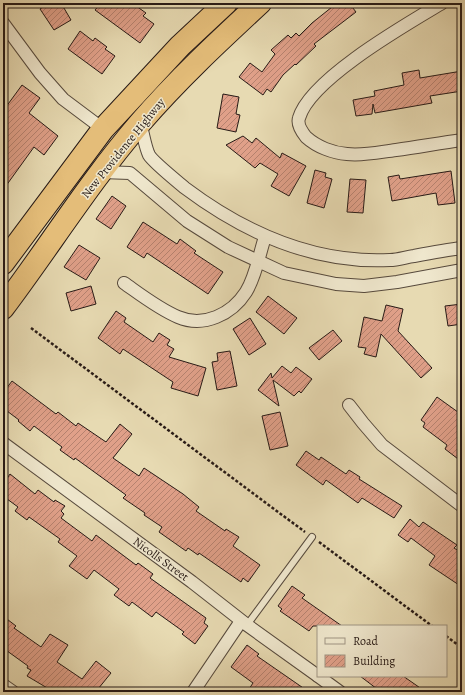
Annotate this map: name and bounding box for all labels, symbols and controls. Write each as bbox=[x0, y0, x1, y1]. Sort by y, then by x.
street label: New Providence Highway bbox=[78, 94, 169, 201]
street label: Nicolls Street bbox=[130, 533, 192, 585]
legend bbox=[317, 625, 447, 677]
text: Road bbox=[353, 633, 379, 649]
text: Building bbox=[353, 653, 395, 669]

